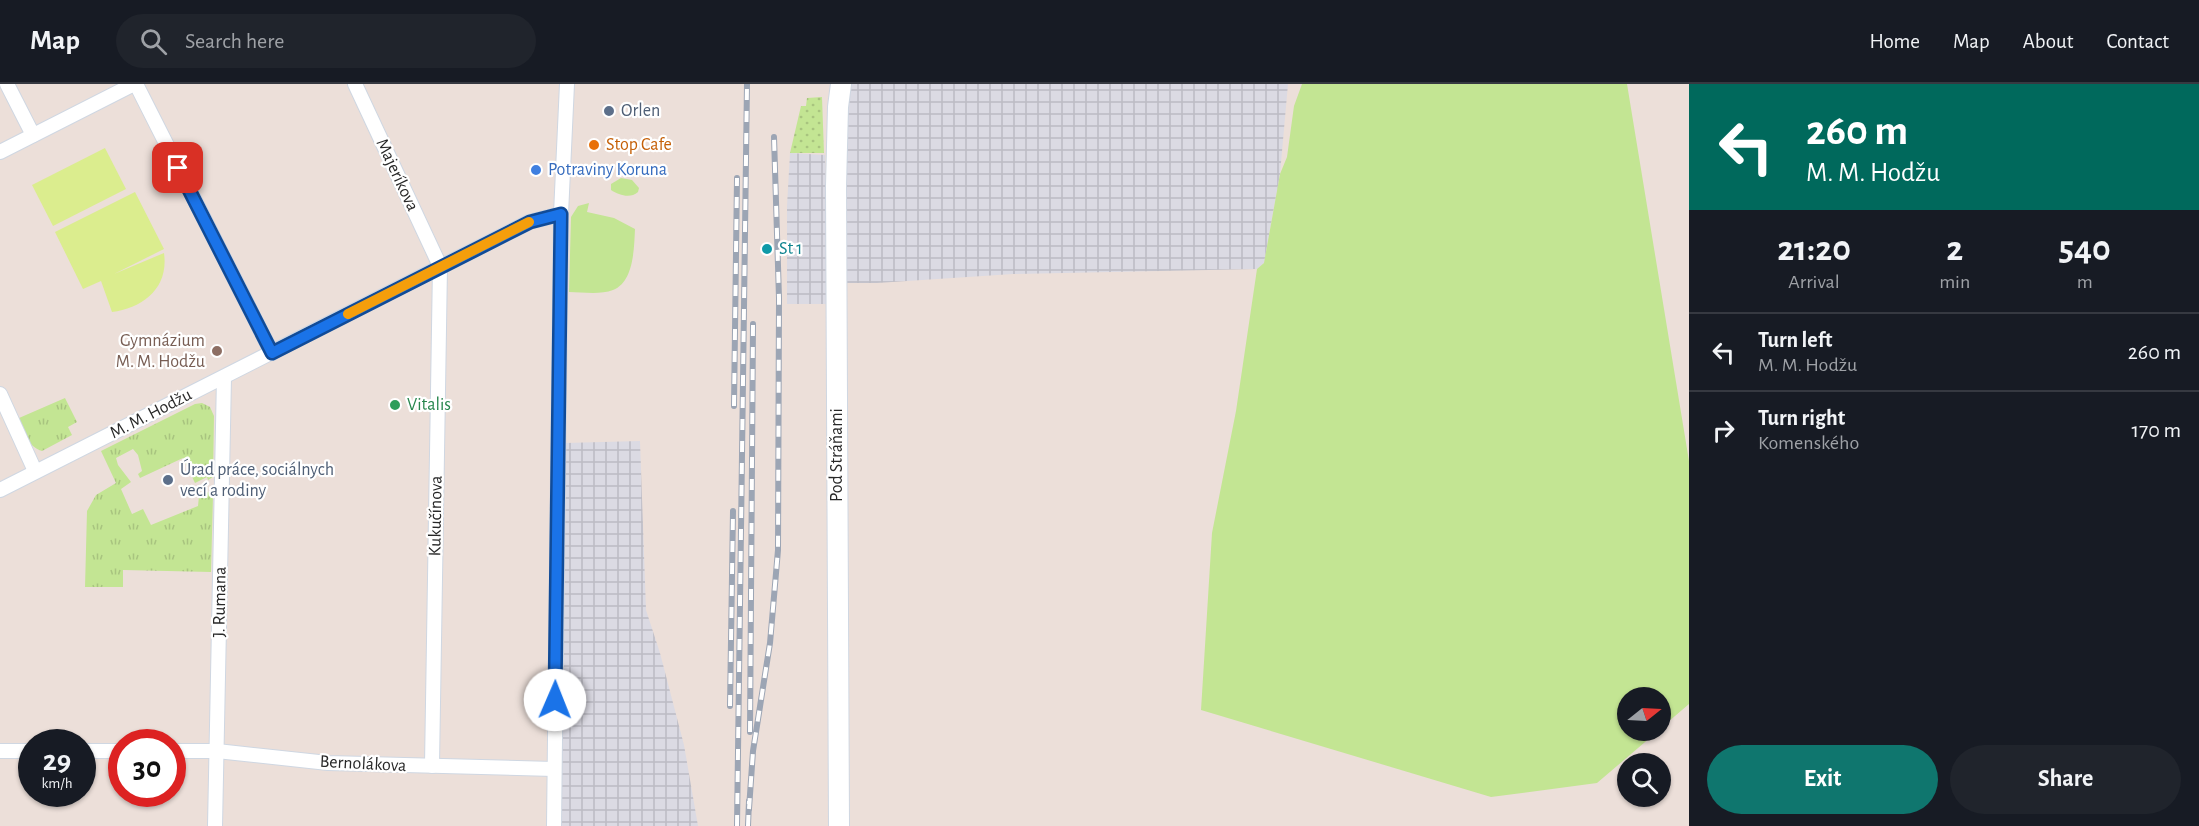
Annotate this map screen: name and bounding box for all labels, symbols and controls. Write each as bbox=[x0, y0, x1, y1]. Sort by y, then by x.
search box bbox=[116, 14, 536, 68]
icon: search bbox=[137, 25, 170, 58]
text: Map bbox=[30, 27, 80, 55]
text: Search here bbox=[185, 30, 284, 52]
text: Home bbox=[1869, 31, 1920, 52]
text: Map bbox=[1953, 31, 1990, 52]
text: About bbox=[2023, 31, 2073, 52]
text: Contact bbox=[2106, 31, 2169, 52]
place label: Orlen bbox=[621, 102, 660, 120]
marker: Orlen bbox=[602, 104, 616, 118]
icon: left bbox=[1707, 108, 1785, 186]
text: 260 m bbox=[1806, 110, 1908, 152]
street label: Majeríkova bbox=[372, 136, 422, 214]
place label: Stop Cafe bbox=[606, 136, 672, 154]
marker: Stop Cafe bbox=[587, 138, 601, 152]
pin bbox=[152, 142, 203, 193]
icon: arrive bbox=[161, 151, 194, 184]
text: M. M. Hodžu bbox=[1806, 159, 1940, 186]
place label: Potraviny Koruna bbox=[548, 161, 667, 179]
marker: Potraviny Koruna bbox=[529, 163, 543, 177]
text: 21:20 bbox=[1777, 231, 1851, 267]
text: 2 bbox=[1946, 231, 1963, 267]
text: 540 bbox=[2058, 231, 2111, 267]
place label: St 1 bbox=[779, 240, 802, 258]
marker: St 1 bbox=[760, 242, 774, 256]
text: Arrival bbox=[1788, 272, 1840, 292]
text: min bbox=[1939, 272, 1970, 292]
text: m bbox=[2077, 272, 2093, 292]
text: Turn left bbox=[1758, 329, 1832, 351]
place label: Gymnázium M. M. Hodžu bbox=[116, 332, 205, 371]
icon: left bbox=[1707, 336, 1740, 369]
text: 260 m bbox=[2128, 341, 2181, 363]
marker: Gymnázium M. M. Hodžu bbox=[210, 344, 224, 358]
text: M. M. Hodžu bbox=[1758, 355, 1857, 375]
street label: M. M. Hodžu bbox=[107, 386, 195, 442]
place label: Vitalis bbox=[407, 396, 451, 414]
marker: Vitalis bbox=[388, 398, 402, 412]
text: Turn right bbox=[1758, 407, 1845, 429]
street label: Pod Stráňami bbox=[828, 408, 846, 502]
icon: right bbox=[1707, 414, 1740, 447]
text: 170 m bbox=[2131, 419, 2181, 441]
text: Komenského bbox=[1758, 433, 1859, 453]
place label: Úrad práce, sociálnych vecí a rodiny bbox=[180, 458, 334, 500]
marker: Úrad práce, sociálnych vecí a rodiny bbox=[161, 473, 175, 487]
street label: Kukučínova bbox=[426, 475, 446, 557]
street label: J. Rumana bbox=[210, 566, 230, 638]
position arrow bbox=[523, 668, 587, 732]
north arrow bbox=[1617, 687, 1671, 741]
map controls bbox=[1617, 687, 1671, 807]
speed limit sign: 30 bbox=[108, 729, 186, 807]
button: Exit bbox=[1707, 745, 1938, 814]
button: Share bbox=[1950, 745, 2181, 814]
text: 29 bbox=[43, 746, 71, 776]
street label: Bernolákova bbox=[319, 753, 407, 775]
button: search bbox=[1617, 753, 1671, 807]
text: km/h bbox=[42, 776, 72, 791]

